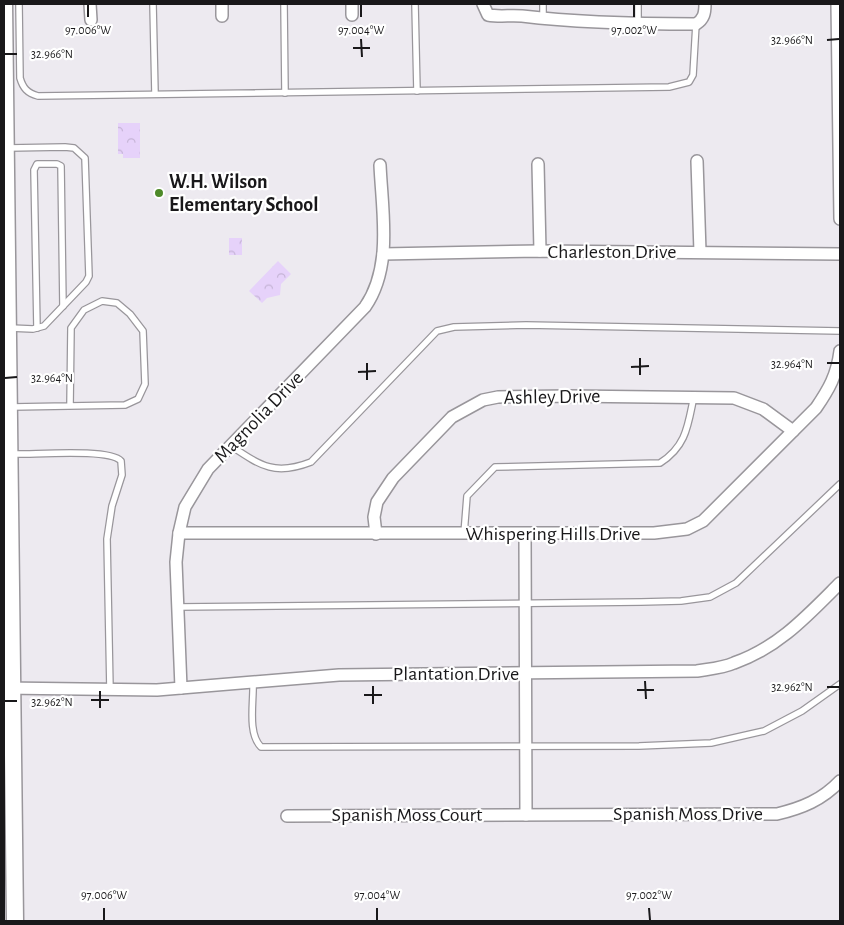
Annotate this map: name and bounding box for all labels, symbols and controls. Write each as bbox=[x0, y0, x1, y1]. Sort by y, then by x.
text: 97.006°W bbox=[65, 24, 111, 36]
text: 97.004°W bbox=[338, 24, 384, 36]
text: 97.002°W bbox=[611, 24, 657, 36]
text: 32.966°N bbox=[771, 34, 813, 46]
text: 32.966°N bbox=[31, 48, 73, 60]
place label: W.H. Wilson Elementary School bbox=[169, 172, 318, 215]
marker: W.H. Wilson Elementary School bbox=[153, 187, 165, 199]
street label: Charleston Drive bbox=[548, 242, 676, 262]
text: 32.964°N bbox=[771, 358, 813, 370]
street label: Magnolia Drive bbox=[211, 367, 307, 467]
text: 32.964°N bbox=[31, 372, 73, 384]
street label: Ashley Drive bbox=[503, 386, 601, 408]
street label: Whispering Hills Drive bbox=[465, 524, 641, 544]
street label: Plantation Drive bbox=[393, 664, 519, 684]
text: 32.962°N bbox=[771, 681, 813, 693]
text: 32.962°N bbox=[31, 696, 73, 708]
street label: Spanish Moss Drive bbox=[613, 804, 763, 824]
street label: Spanish Moss Court bbox=[332, 805, 483, 825]
text: 97.006°W bbox=[81, 889, 127, 901]
text: 97.004°W bbox=[354, 889, 400, 901]
text: 97.002°W bbox=[626, 889, 672, 901]

